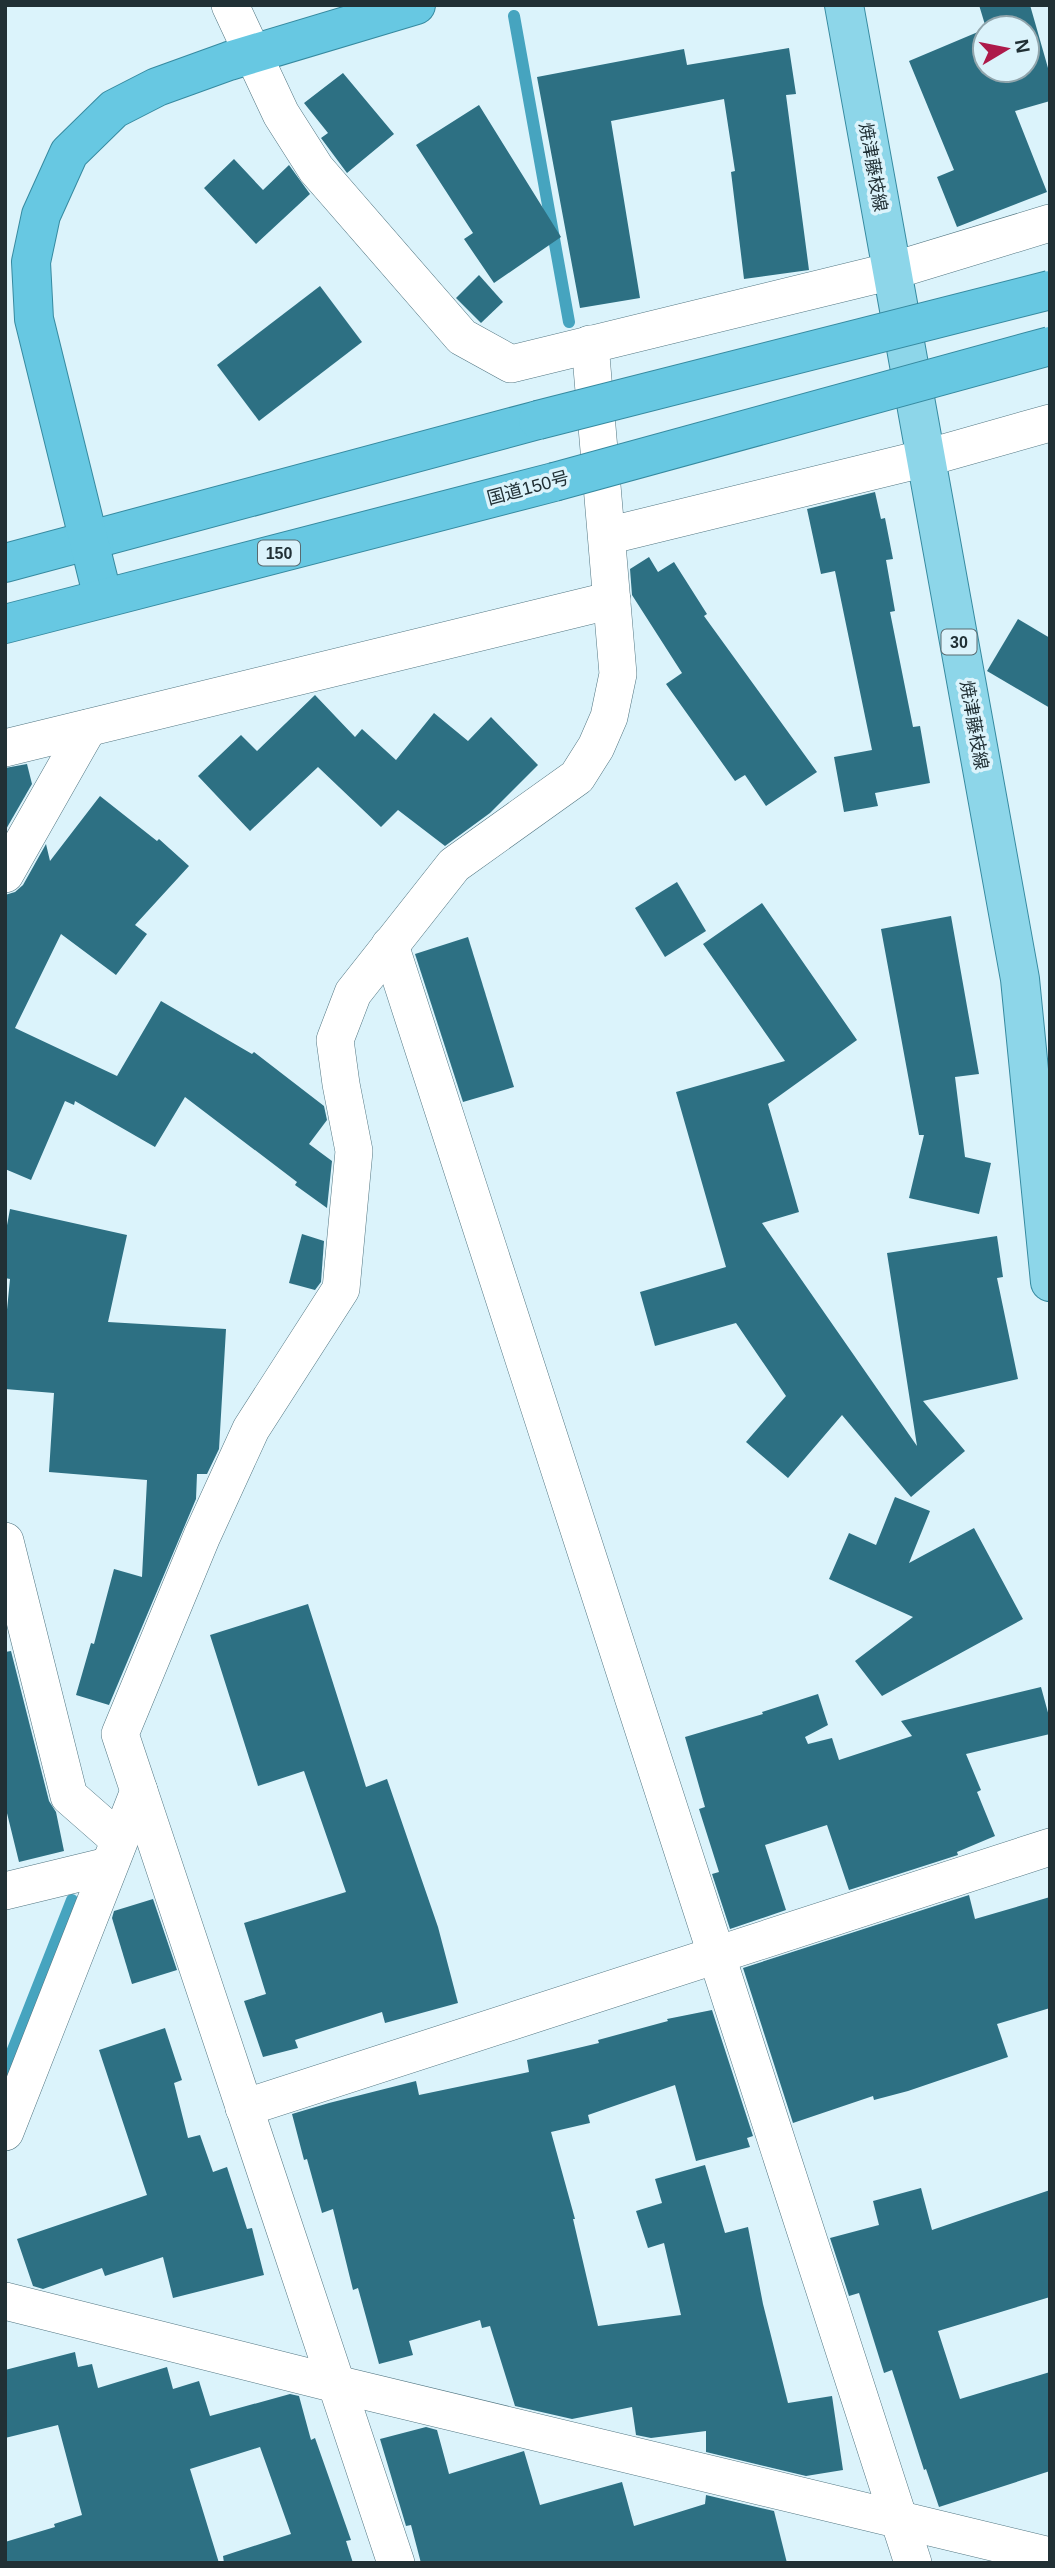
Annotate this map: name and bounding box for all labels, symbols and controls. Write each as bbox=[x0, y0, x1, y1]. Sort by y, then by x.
north arrow bbox=[971, 14, 1041, 84]
text: N bbox=[1011, 38, 1034, 55]
street label: 焼津藤枝線 bbox=[855, 121, 891, 213]
street label: 国道150号 bbox=[485, 467, 571, 509]
road number: 150 bbox=[258, 540, 300, 566]
road number: 30 bbox=[942, 629, 976, 654]
street label: 焼津藤枝線 bbox=[956, 679, 992, 771]

